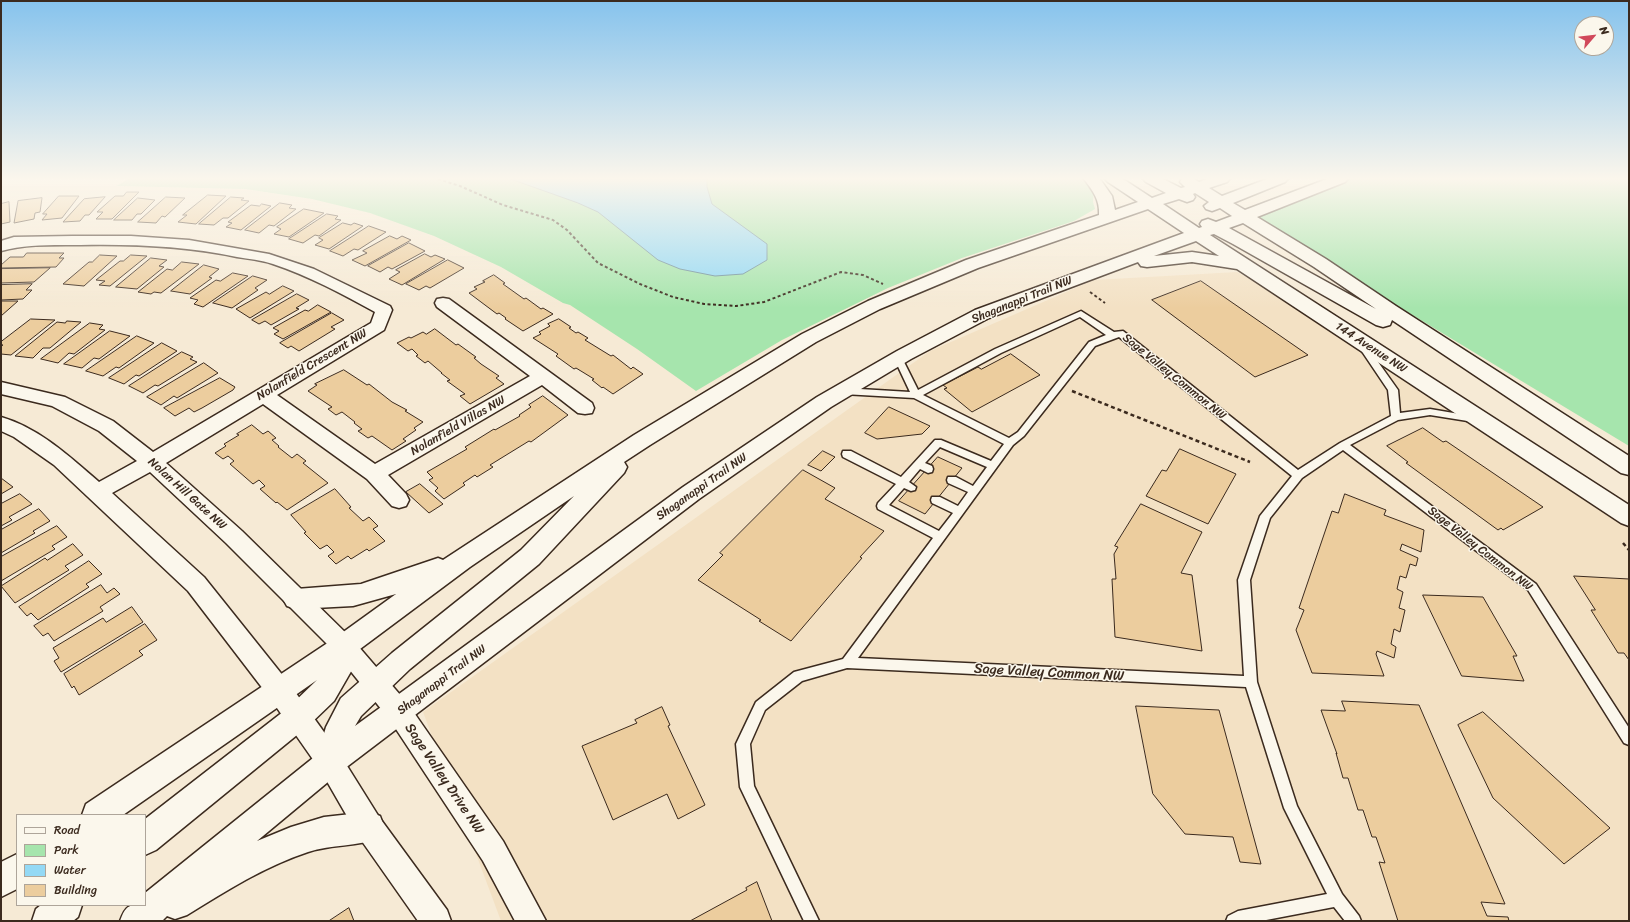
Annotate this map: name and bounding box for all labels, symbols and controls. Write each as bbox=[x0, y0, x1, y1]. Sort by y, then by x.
north arrow bbox=[1574, 16, 1614, 56]
text: N bbox=[1594, 23, 1614, 38]
street label: Shaganappi Trail NW bbox=[969, 273, 1075, 327]
street label: 144 Avenue NW bbox=[1333, 320, 1409, 376]
street label: Nolanfield Crescent NW bbox=[254, 326, 370, 404]
street label: Sage Valley Common NW bbox=[1119, 331, 1229, 423]
street label: Nolanfield Villas NW bbox=[408, 393, 508, 459]
street label: Shaganappi Trail NW bbox=[654, 450, 750, 524]
street label: Nolan Hill Gate NW bbox=[145, 455, 229, 533]
street label: Sage Valley Common NW bbox=[1425, 504, 1535, 594]
street label: Shaganappi Trail NW bbox=[395, 642, 489, 718]
street label: Sage Valley Common NW bbox=[973, 661, 1125, 685]
street label: Sage Valley Drive NW bbox=[401, 720, 487, 838]
legend bbox=[16, 814, 146, 906]
text: Road bbox=[54, 819, 80, 841]
text: Park bbox=[54, 839, 79, 861]
text: Water bbox=[54, 859, 86, 881]
text: Building bbox=[54, 879, 97, 901]

